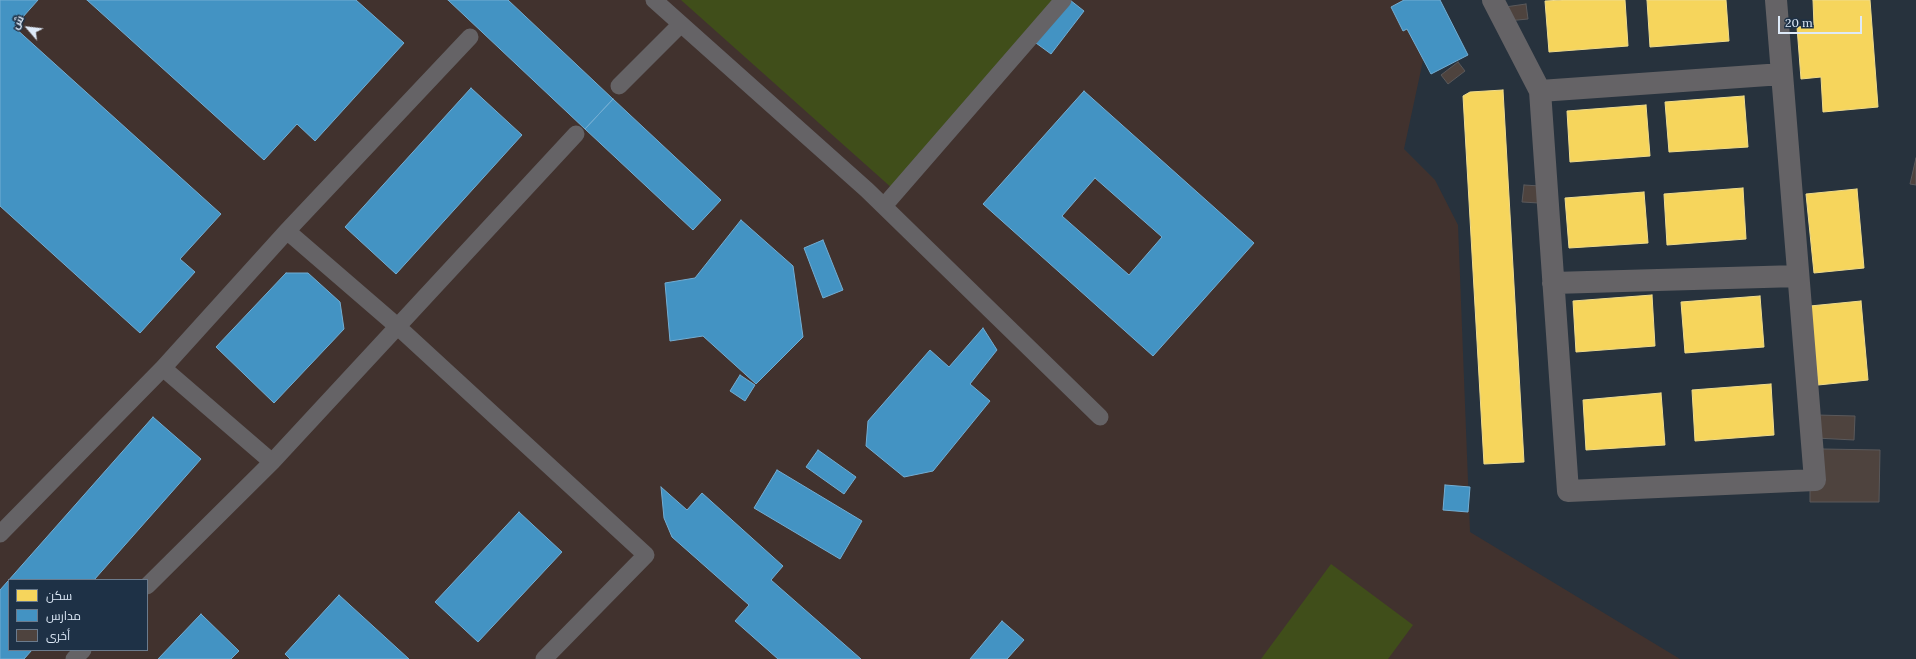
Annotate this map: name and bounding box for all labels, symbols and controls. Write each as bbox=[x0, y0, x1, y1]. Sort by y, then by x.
north arrow bbox=[8, 8, 48, 48]
scale bar bbox=[1780, 8, 1864, 34]
text: ش bbox=[8, 13, 27, 32]
text: 20 m bbox=[1785, 15, 1813, 30]
legend bbox=[8, 579, 148, 651]
text: سكن bbox=[46, 588, 72, 603]
text: مدارس bbox=[46, 608, 81, 623]
text: أخرى bbox=[46, 628, 70, 643]

